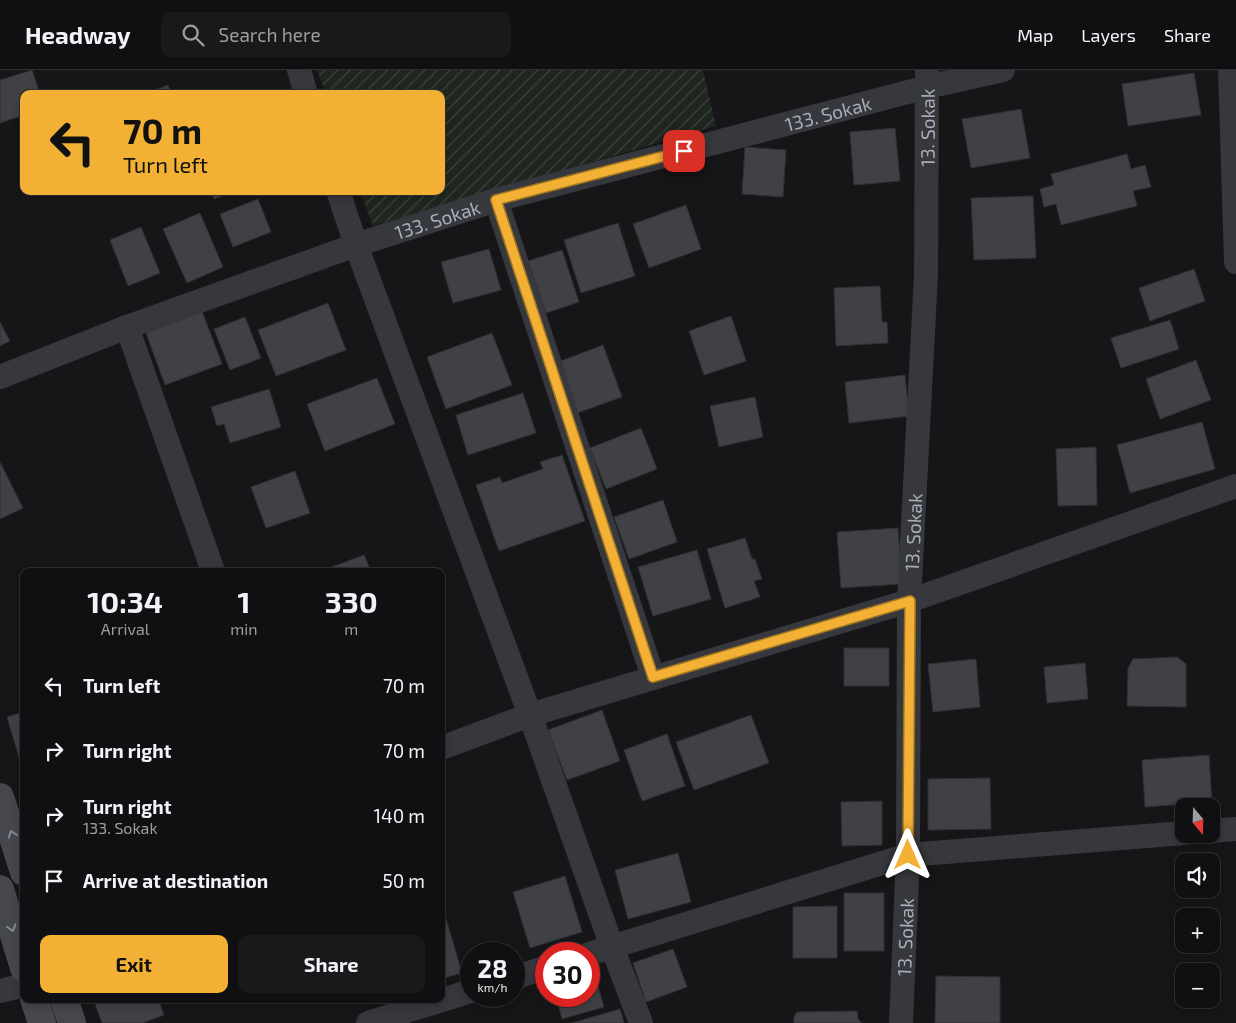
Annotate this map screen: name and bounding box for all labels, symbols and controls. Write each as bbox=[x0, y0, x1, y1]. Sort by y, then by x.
search box bbox=[161, 12, 511, 57]
text: Headway bbox=[25, 20, 131, 49]
icon: search bbox=[179, 21, 207, 49]
text: Search here bbox=[219, 23, 321, 46]
text: Map bbox=[1017, 24, 1053, 46]
text: Layers bbox=[1081, 24, 1136, 46]
text: Share bbox=[1164, 24, 1211, 46]
street label: 13. Sokak bbox=[915, 88, 938, 167]
street label: 133. Sokak bbox=[782, 91, 874, 135]
text: 70 m bbox=[123, 109, 202, 151]
icon: left bbox=[40, 110, 105, 175]
pin bbox=[663, 130, 705, 172]
icon: arrive bbox=[670, 137, 698, 165]
text: Turn left bbox=[123, 151, 208, 177]
street label: 133. Sokak bbox=[391, 194, 483, 243]
street label: 13. Sokak bbox=[899, 492, 926, 572]
text: 10:34 bbox=[87, 583, 163, 619]
text: 1 bbox=[237, 583, 250, 619]
text: 330 bbox=[325, 583, 378, 619]
text: Arrival bbox=[101, 619, 149, 638]
text: min bbox=[230, 619, 258, 638]
text: m bbox=[344, 619, 358, 638]
icon: left bbox=[40, 672, 68, 700]
text: Turn left bbox=[83, 674, 160, 697]
text: 70 m bbox=[383, 674, 425, 697]
icon: right bbox=[40, 737, 68, 765]
text: Turn right bbox=[83, 739, 171, 762]
text: 70 m bbox=[383, 739, 425, 762]
text: Turn right bbox=[83, 795, 171, 818]
north arrow bbox=[1175, 798, 1220, 842]
map controls bbox=[1175, 798, 1220, 1008]
icon: right bbox=[40, 802, 68, 830]
text: 140 m bbox=[373, 804, 425, 827]
text: 133. Sokak bbox=[83, 818, 158, 837]
position arrow bbox=[881, 828, 933, 880]
one-way arrow bbox=[8, 831, 18, 839]
button: sound bbox=[1175, 853, 1220, 898]
icon: arrive bbox=[40, 867, 68, 895]
text: Arrive at destination bbox=[83, 869, 268, 892]
text: 50 m bbox=[382, 869, 425, 892]
street label: 13. Sokak bbox=[891, 897, 918, 977]
button: + bbox=[1175, 908, 1220, 953]
one-way arrow bbox=[6, 924, 16, 932]
button: Exit bbox=[40, 935, 228, 993]
button: Share bbox=[238, 935, 425, 993]
speed limit sign: 30 bbox=[535, 942, 600, 1007]
text: 28 bbox=[477, 953, 508, 983]
button: − bbox=[1175, 963, 1220, 1008]
text: km/h bbox=[478, 980, 507, 994]

